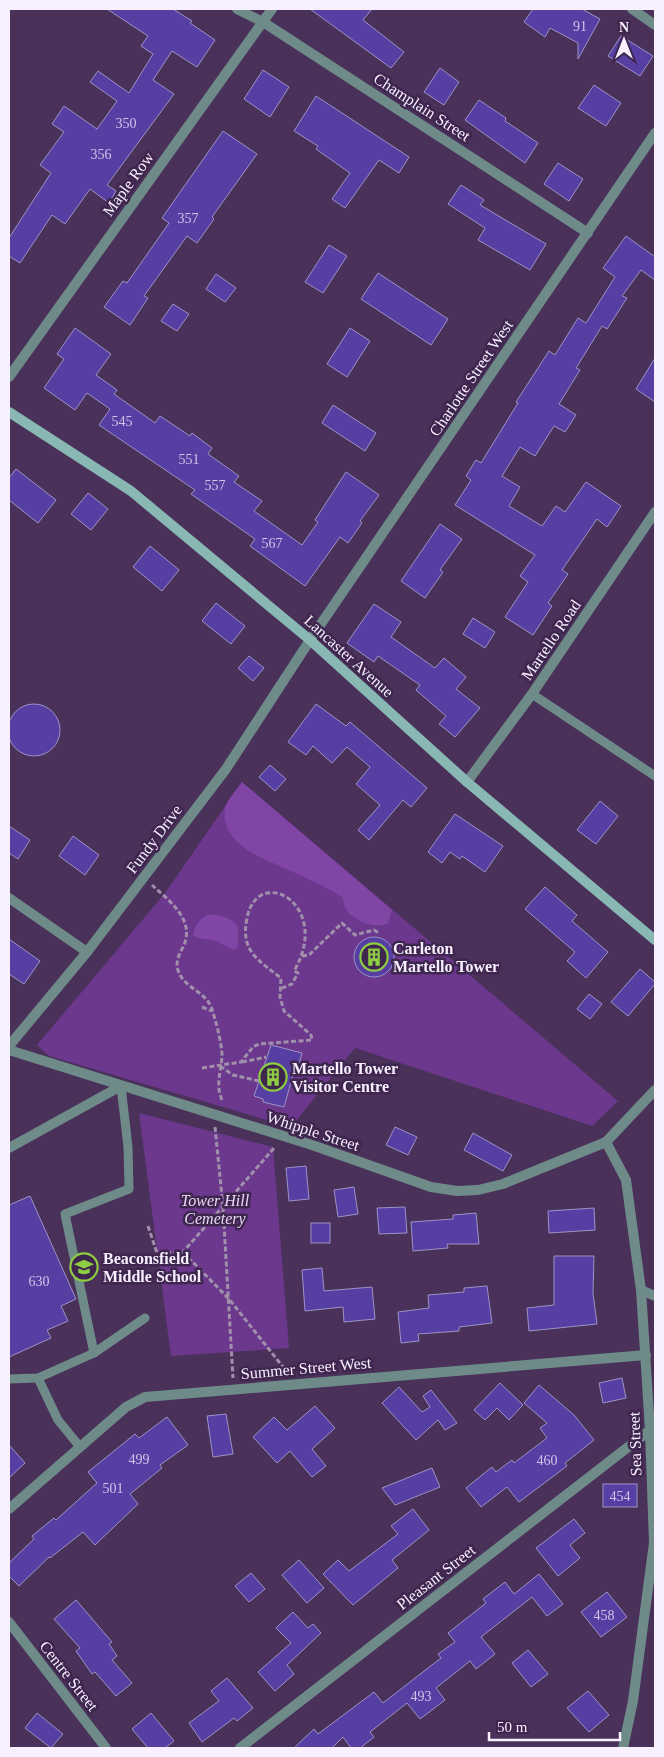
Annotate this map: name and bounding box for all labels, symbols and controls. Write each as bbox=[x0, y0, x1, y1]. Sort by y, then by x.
north arrow bbox=[599, 15, 649, 65]
house number: 91 bbox=[573, 19, 587, 34]
text: N bbox=[619, 20, 629, 35]
street label: Champlain Street bbox=[370, 69, 474, 146]
house number: 350 bbox=[116, 116, 137, 131]
house number: 356 bbox=[91, 147, 112, 162]
street label: Maple Row bbox=[99, 148, 158, 220]
house number: 357 bbox=[178, 211, 199, 226]
street label: Charlotte Street West bbox=[426, 316, 516, 439]
house number: 545 bbox=[112, 414, 133, 429]
house number: 551 bbox=[179, 452, 200, 467]
house number: 557 bbox=[205, 478, 226, 493]
house number: 567 bbox=[262, 536, 283, 551]
street label: Martello Road bbox=[518, 597, 584, 683]
street label: Lancaster Avenue bbox=[301, 612, 397, 700]
street label: Fundy Drive bbox=[123, 801, 186, 877]
place label: Carleton Martello Tower bbox=[393, 940, 499, 975]
building icon: Carleton Martello Tower bbox=[359, 942, 389, 972]
place label: Martello Tower Visitor Centre bbox=[292, 1060, 398, 1095]
building icon: Martello Tower Visitor Centre bbox=[258, 1062, 288, 1092]
street label: Whipple Street bbox=[264, 1108, 362, 1155]
park label: Tower Hill Cemetery bbox=[181, 1192, 250, 1228]
place label: Beaconsfield Middle School bbox=[103, 1250, 202, 1285]
school or university icon: Beaconsfield Middle School bbox=[69, 1252, 99, 1282]
house number: 630 bbox=[29, 1274, 50, 1289]
street label: Summer Street West bbox=[240, 1354, 372, 1382]
street label: Sea Street bbox=[625, 1411, 645, 1476]
house number: 499 bbox=[129, 1452, 150, 1467]
house number: 460 bbox=[537, 1453, 558, 1468]
house number: 501 bbox=[103, 1481, 124, 1496]
house number: 454 bbox=[610, 1489, 631, 1504]
street label: Pleasant Street bbox=[393, 1541, 479, 1613]
house number: 458 bbox=[594, 1608, 615, 1623]
street label: Centre Street bbox=[36, 1638, 102, 1715]
house number: 493 bbox=[411, 1689, 432, 1704]
scale bar bbox=[489, 1710, 620, 1742]
text: 50 m bbox=[497, 1719, 528, 1735]

